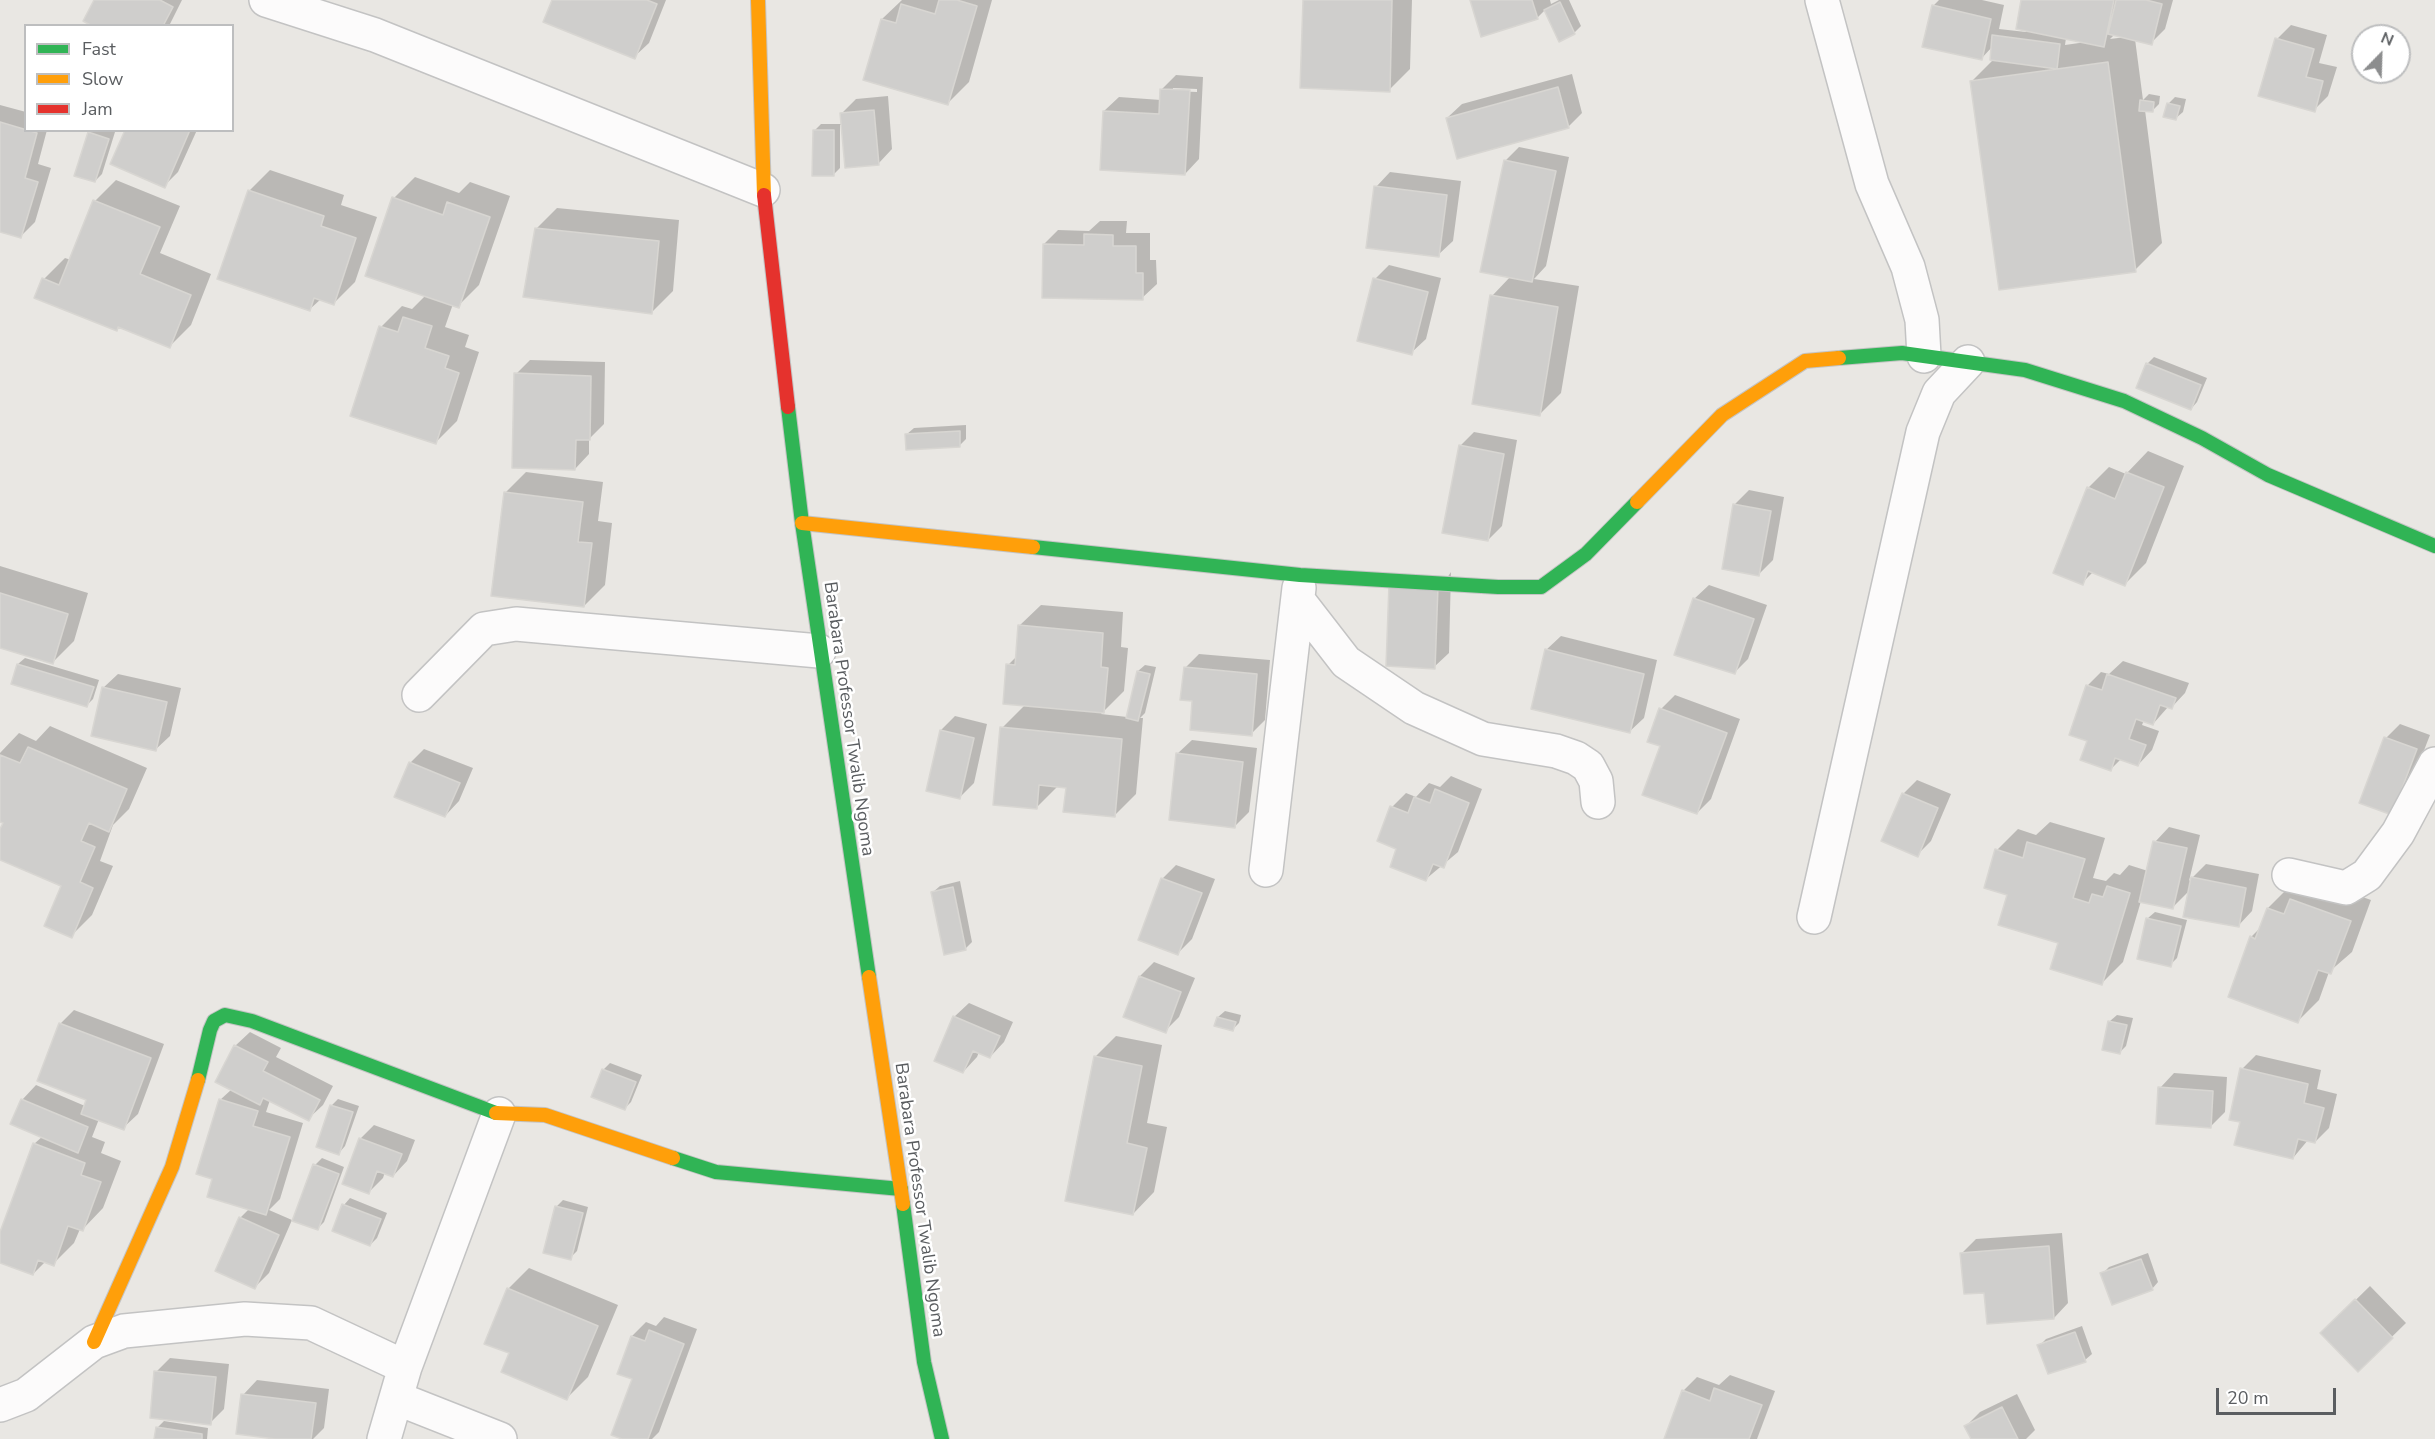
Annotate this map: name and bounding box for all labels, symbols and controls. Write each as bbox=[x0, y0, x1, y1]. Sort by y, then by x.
legend bbox=[24, 24, 234, 132]
north arrow bbox=[2351, 24, 2411, 84]
text: N bbox=[2377, 27, 2397, 52]
text: Fast bbox=[82, 37, 116, 61]
text: Slow bbox=[82, 67, 123, 91]
text: Jam bbox=[82, 97, 113, 121]
street label: Barabara Professor Twalib Ngoma bbox=[818, 580, 878, 858]
street label: Barabara Professor Twalib Ngoma bbox=[889, 1061, 949, 1339]
scale bar bbox=[2219, 1376, 2339, 1414]
text: 20 m bbox=[2227, 1386, 2269, 1410]

